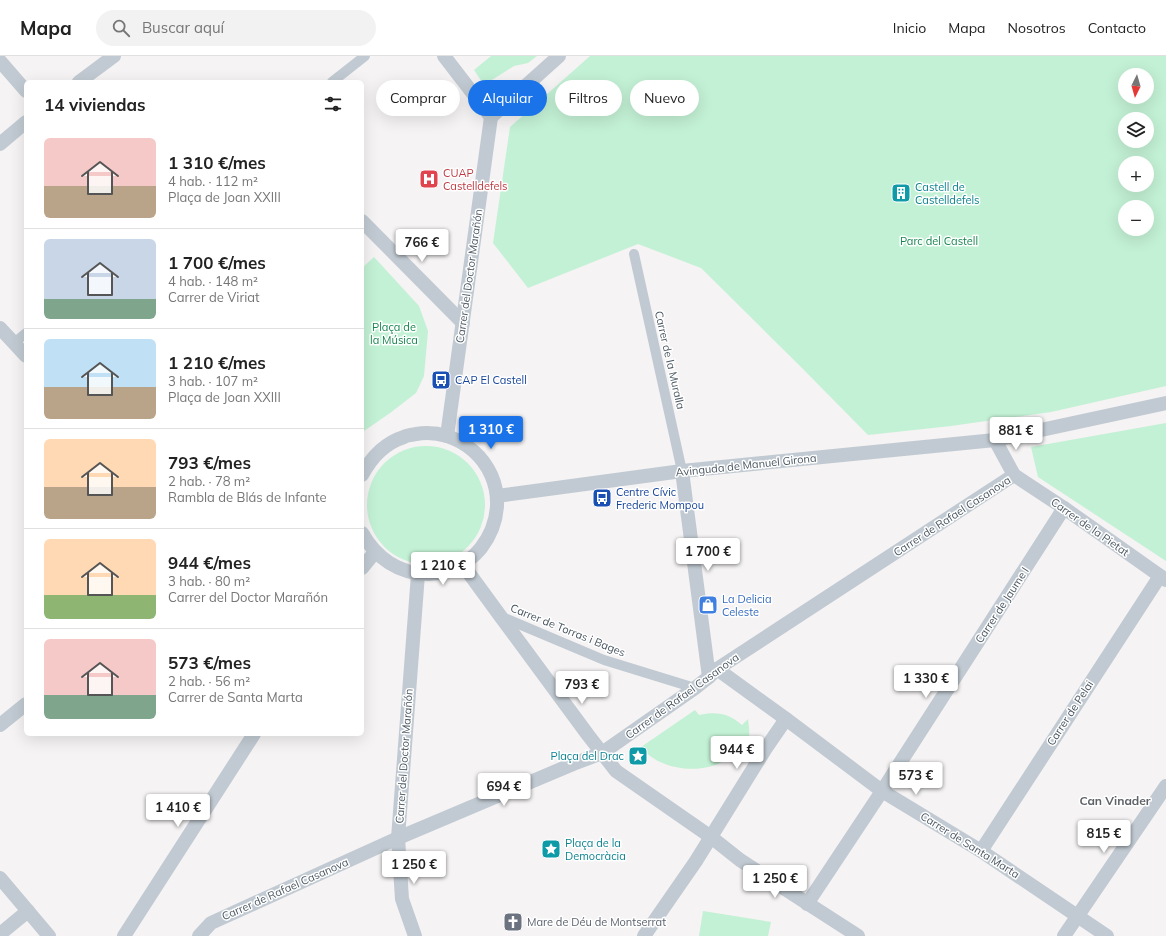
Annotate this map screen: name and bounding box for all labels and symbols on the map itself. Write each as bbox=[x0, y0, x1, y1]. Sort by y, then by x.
north arrow bbox=[1118, 68, 1154, 104]
place label: CUAP Castelldefels bbox=[443, 166, 508, 193]
hospital icon: CUAP Castelldefels bbox=[418, 168, 440, 190]
place label: Castell de Castelldefels bbox=[915, 180, 980, 207]
building icon: Castell de Castelldefels bbox=[890, 182, 912, 204]
street label: Carrer del Doctor Marañón bbox=[453, 208, 485, 344]
pin: 766 € bbox=[394, 229, 450, 263]
park label: Parc del Castell bbox=[900, 234, 978, 248]
street label: Carrer de la Muralla bbox=[652, 310, 688, 410]
park label: Plaça de la Música bbox=[370, 320, 418, 347]
bus stop icon: CAP El Castell bbox=[430, 369, 452, 391]
place label: CAP El Castell bbox=[455, 373, 527, 387]
pin: 1 310 € bbox=[454, 416, 528, 450]
pin: 881 € bbox=[988, 417, 1044, 451]
street label: Avinguda de Manuel Girona bbox=[675, 451, 817, 479]
street label: Carrer de Rafael Casanova bbox=[891, 473, 1013, 559]
place label: Centre Cívic Frederic Mompou bbox=[616, 485, 704, 512]
bus stop icon: Centre Cívic Frederic Mompou bbox=[591, 487, 613, 509]
street label: Carrer de la Pietat bbox=[1048, 495, 1132, 559]
pin: 1 700 € bbox=[671, 538, 745, 572]
pin: 1 210 € bbox=[406, 552, 480, 586]
street label: Carrer de Jaume I bbox=[972, 564, 1032, 646]
place label: La Delicia Celeste bbox=[722, 592, 772, 619]
shop icon: La Delicia Celeste bbox=[697, 594, 719, 616]
street label: Carrer de Torras i Bages bbox=[508, 601, 628, 659]
street label: Carrer de Rafael Casanova bbox=[622, 650, 742, 742]
pin: 1 330 € bbox=[889, 665, 963, 699]
pin: 793 € bbox=[554, 671, 610, 705]
street label: Carrer de Pelai bbox=[1044, 678, 1096, 748]
street label: Carrer del Doctor Marañón bbox=[392, 688, 416, 824]
pin: 944 € bbox=[709, 736, 765, 770]
place icon: Plaça del Drac bbox=[627, 745, 649, 767]
place label: Plaça del Drac bbox=[550, 749, 625, 763]
pin: 573 € bbox=[888, 762, 944, 796]
pin: 694 € bbox=[476, 773, 532, 807]
district label: Can Vinader bbox=[1079, 793, 1151, 808]
pin: 1 410 € bbox=[141, 794, 215, 828]
street label: Carrer de Santa Marta bbox=[918, 809, 1022, 881]
pin: 815 € bbox=[1076, 820, 1132, 854]
place label: Plaça de la Democràcia bbox=[565, 836, 626, 863]
place icon: Plaça de la Democràcia bbox=[540, 838, 562, 860]
pin: 1 250 € bbox=[377, 851, 451, 885]
street label: Carrer de Rafael Casanova bbox=[220, 855, 350, 923]
pin: 1 250 € bbox=[738, 865, 812, 899]
church icon: Mare de Déu de Montserrat bbox=[502, 911, 524, 933]
place label: Mare de Déu de Montserrat bbox=[527, 915, 666, 929]

